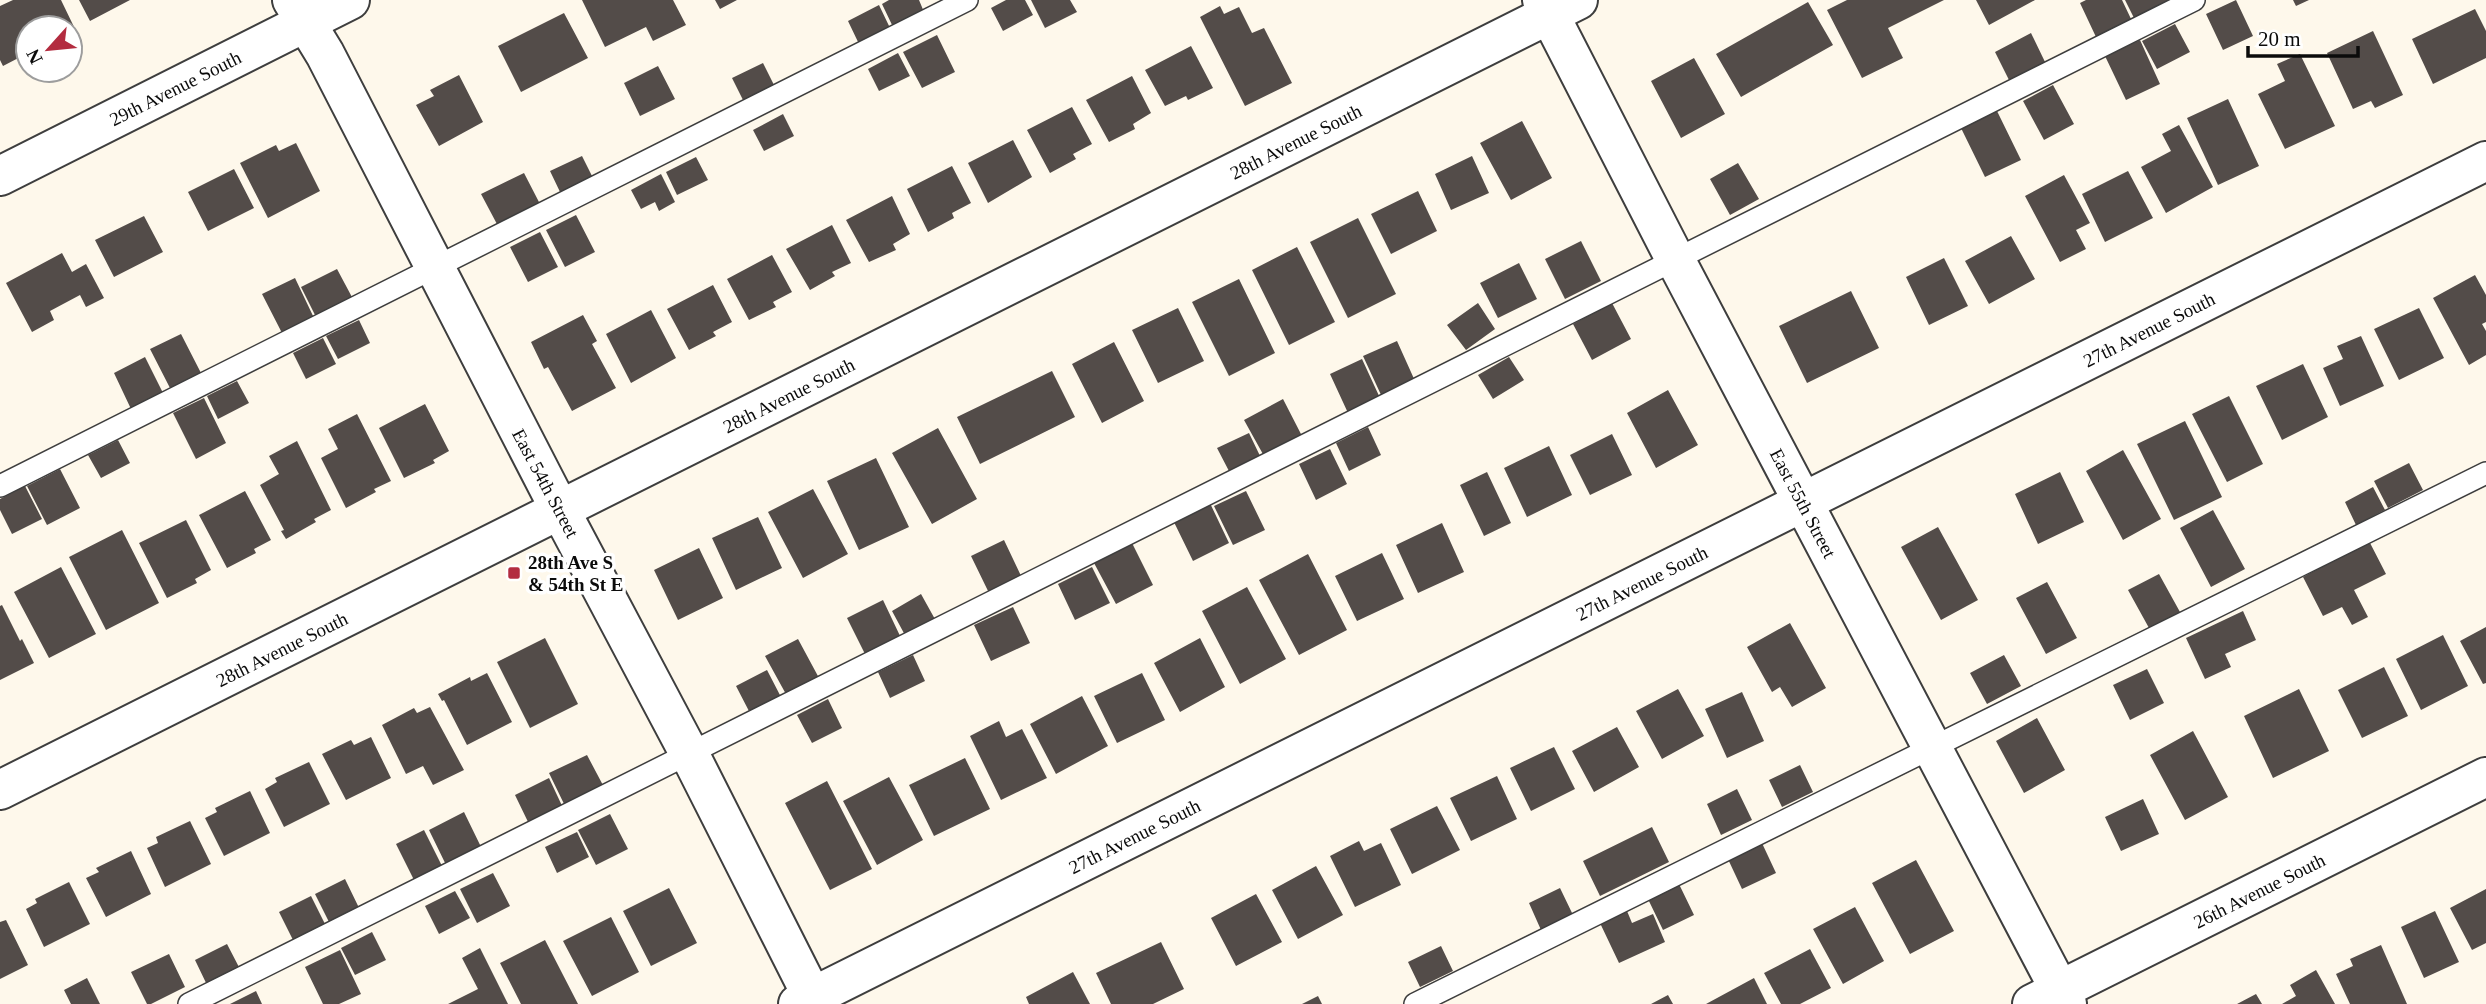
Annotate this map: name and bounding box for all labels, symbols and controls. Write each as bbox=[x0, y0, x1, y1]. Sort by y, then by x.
north arrow bbox=[14, 14, 84, 84]
scale bar bbox=[2248, 14, 2358, 58]
text: 20 m bbox=[2258, 27, 2301, 51]
text: N bbox=[22, 45, 47, 67]
street label: 29th Avenue South bbox=[106, 46, 245, 130]
street label: 28th Avenue South bbox=[1227, 100, 1366, 183]
street label: 27th Avenue South bbox=[2080, 288, 2219, 371]
street label: 28th Avenue South bbox=[720, 354, 859, 437]
street label: East 54th Street bbox=[508, 425, 583, 542]
street label: East 55th Street bbox=[1766, 445, 1841, 562]
street label: 27th Avenue South bbox=[1573, 541, 1712, 625]
place label: 28th Ave S & 54th St E bbox=[528, 552, 624, 595]
marker: 28th Ave S & 54th St E bbox=[506, 565, 522, 581]
street label: 28th Avenue South bbox=[213, 608, 352, 691]
street label: 27th Avenue South bbox=[1065, 795, 1204, 878]
street label: 26th Avenue South bbox=[2190, 849, 2329, 933]

